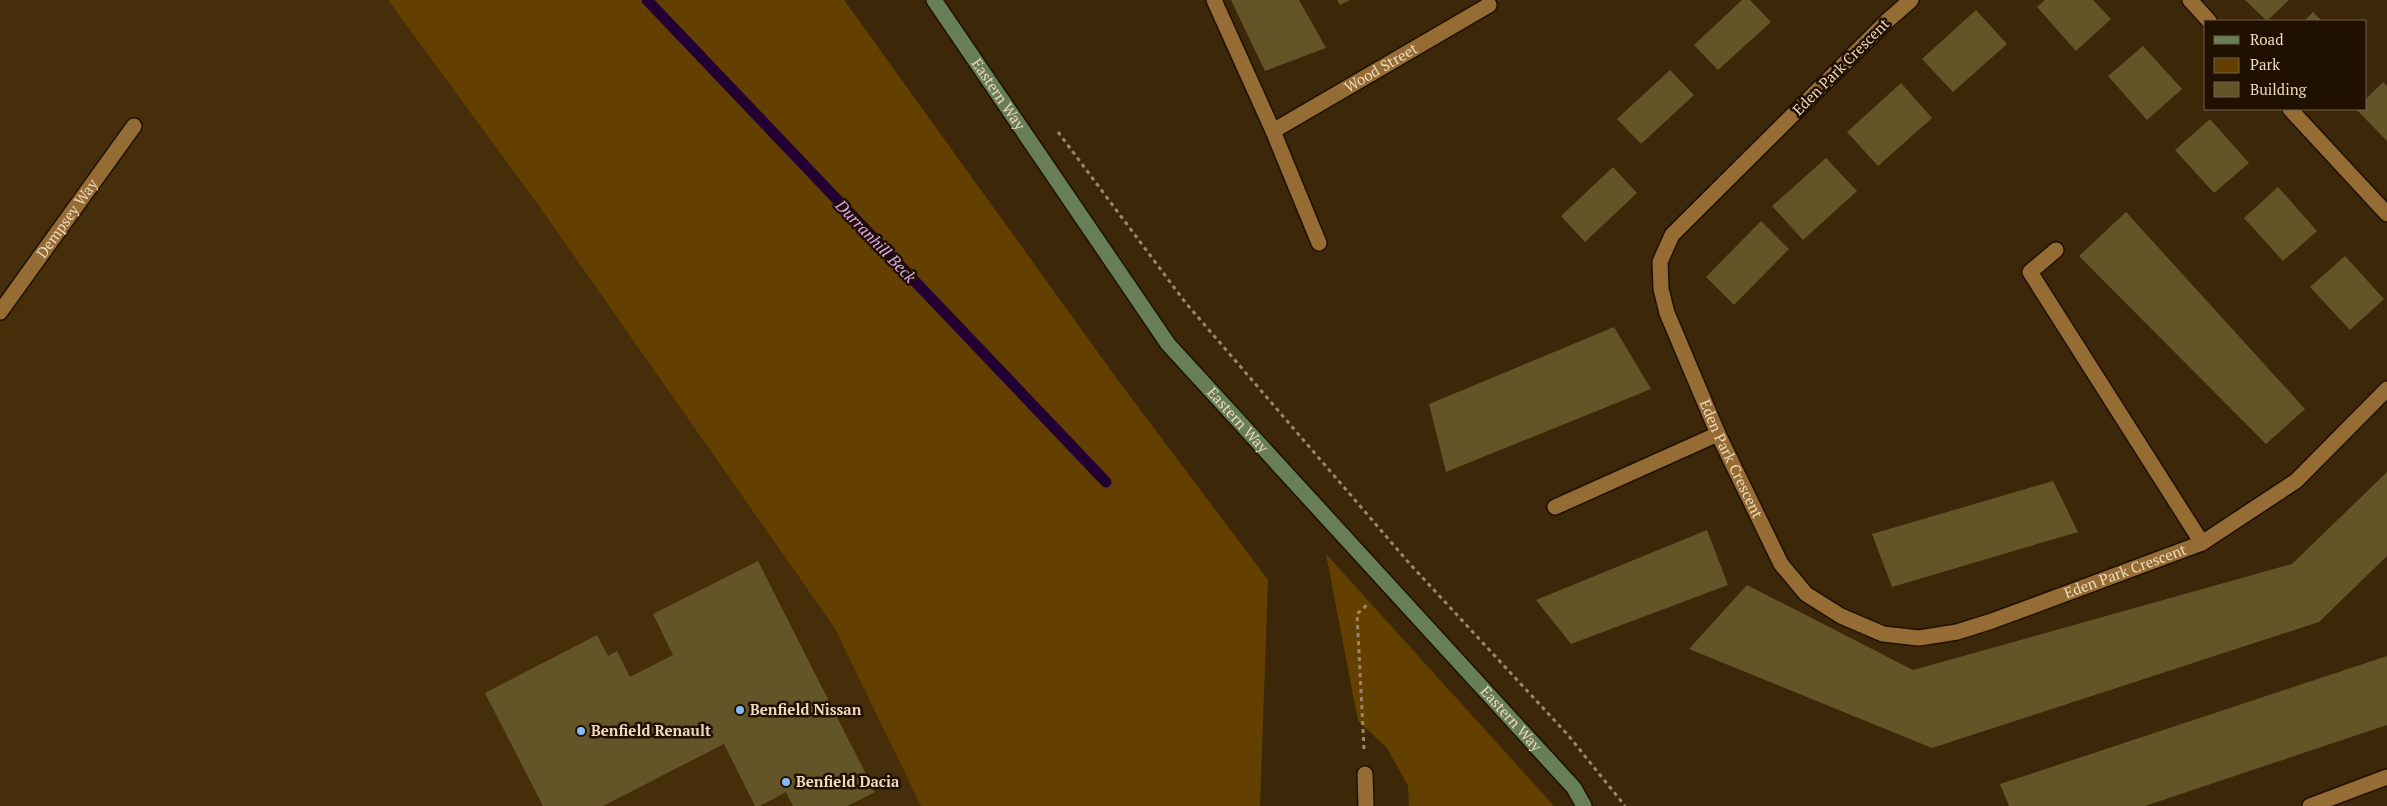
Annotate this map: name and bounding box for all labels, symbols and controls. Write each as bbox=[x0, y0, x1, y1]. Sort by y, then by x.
street label: Eden Park Crescent bbox=[1788, 13, 1893, 119]
legend bbox=[2204, 20, 2367, 110]
text: Road bbox=[2250, 29, 2283, 49]
street label: Wood Street bbox=[1340, 38, 1421, 96]
street label: Eastern Way bbox=[967, 54, 1031, 134]
text: Park bbox=[2250, 54, 2280, 74]
text: Building bbox=[2250, 79, 2308, 99]
street label: Dempsey Way bbox=[31, 174, 102, 262]
water label: Durranhill Beck bbox=[830, 194, 921, 287]
street label: Eastern Way bbox=[1203, 382, 1274, 457]
street label: Eden Park Crescent bbox=[1696, 396, 1769, 522]
street label: Eden Park Crescent bbox=[2061, 539, 2189, 602]
street label: Eastern Way bbox=[1476, 681, 1547, 756]
place label: Benfield Nissan bbox=[750, 699, 862, 719]
marker: Benfield Nissan bbox=[734, 704, 746, 716]
place label: Benfield Renault bbox=[591, 720, 711, 740]
marker: Benfield Renault bbox=[575, 725, 587, 737]
place label: Benfield Dacia bbox=[796, 771, 900, 791]
marker: Benfield Dacia bbox=[780, 776, 792, 788]

